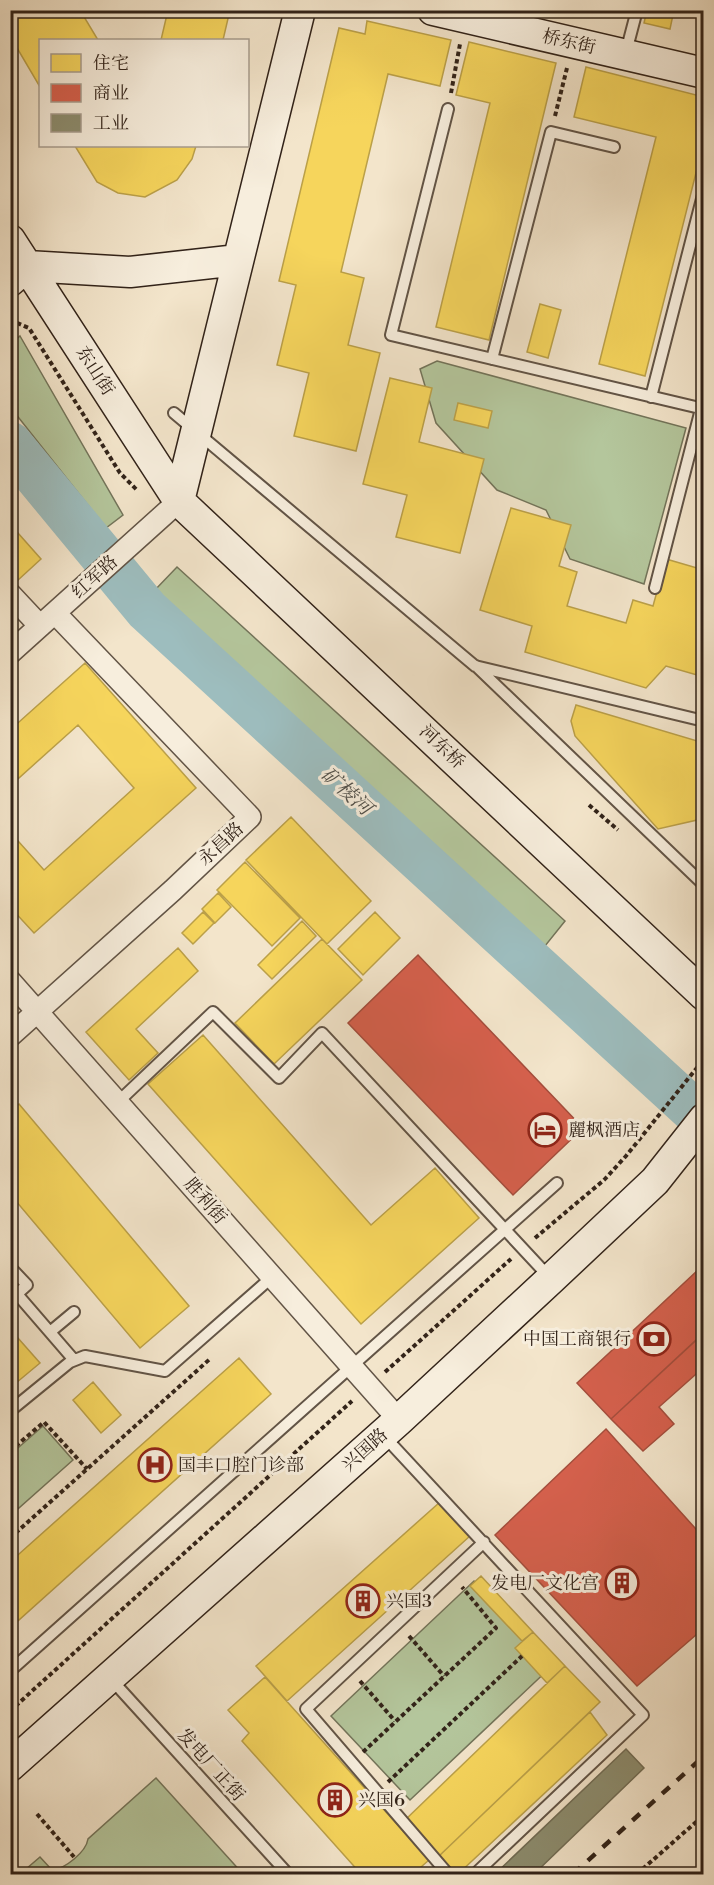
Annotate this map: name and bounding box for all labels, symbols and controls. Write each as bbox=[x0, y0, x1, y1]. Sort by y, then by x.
street label: 桥东街 bbox=[540, 25, 598, 59]
legend bbox=[39, 39, 249, 147]
text: 住宅 bbox=[93, 52, 129, 75]
text: 商业 bbox=[93, 82, 129, 105]
text: 工业 bbox=[93, 112, 129, 135]
street label: 东山街 bbox=[71, 342, 119, 400]
street label: 红军路 bbox=[67, 550, 123, 604]
street label: 河东桥 bbox=[414, 720, 470, 774]
water label: 矿棱河 bbox=[315, 763, 379, 823]
street label: 永昌路 bbox=[193, 817, 249, 871]
hotel icon: 麗枫酒店 bbox=[527, 1112, 563, 1148]
place label: 麗枫酒店 bbox=[568, 1119, 640, 1142]
street label: 胜利街 bbox=[179, 1173, 231, 1229]
bank icon: 中国工商银行 bbox=[636, 1321, 672, 1357]
place label: 中国工商银行 bbox=[523, 1328, 631, 1351]
street label: 兴国路 bbox=[337, 1423, 393, 1477]
hospital icon: 国丰口腔门诊部 bbox=[137, 1447, 173, 1483]
place label: 国丰口腔门诊部 bbox=[178, 1454, 304, 1477]
building icon: 发电厂文化宫 bbox=[604, 1565, 640, 1601]
place label: 发电厂文化宫 bbox=[491, 1572, 599, 1595]
building icon: 兴国3 bbox=[345, 1583, 381, 1619]
place label: 兴国3 bbox=[386, 1590, 432, 1613]
street label: 发电厂正街 bbox=[172, 1724, 250, 1806]
building icon: 兴国6 bbox=[317, 1782, 353, 1818]
place label: 兴国6 bbox=[358, 1789, 405, 1812]

